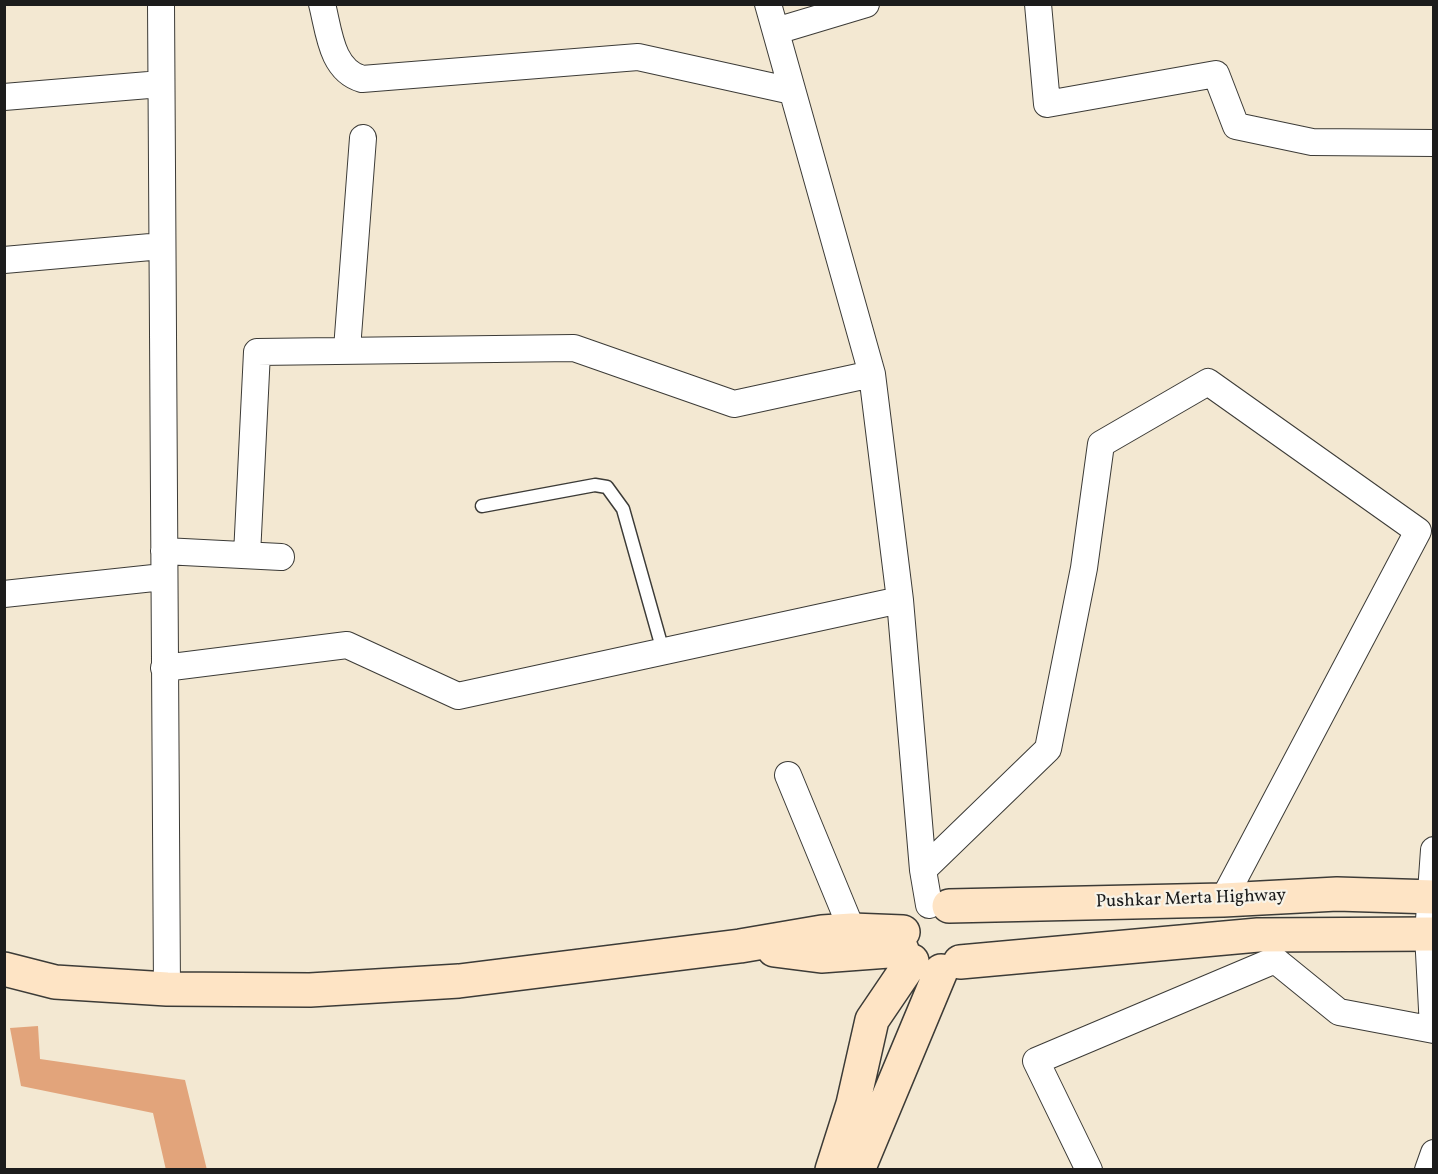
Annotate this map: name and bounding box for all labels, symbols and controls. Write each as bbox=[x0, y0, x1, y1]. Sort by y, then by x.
street label: Pushkar Merta Highway bbox=[1095, 886, 1287, 914]

